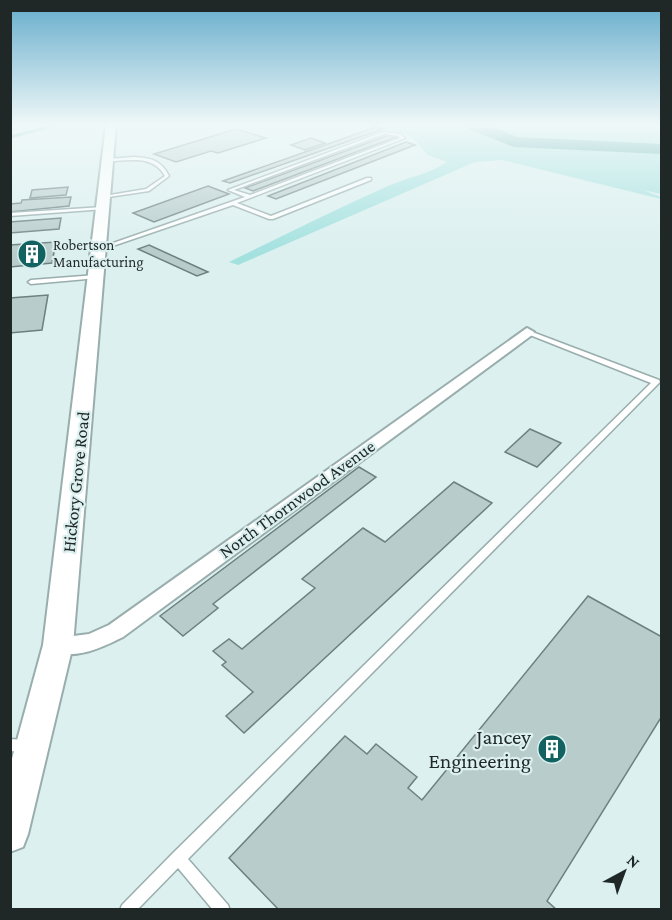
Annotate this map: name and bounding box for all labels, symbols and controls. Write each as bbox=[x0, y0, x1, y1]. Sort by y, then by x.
place label: Robertson Manufacturing bbox=[53, 237, 144, 271]
building icon: Robertson Manufacturing bbox=[16, 238, 48, 270]
street label: Hickory Grove Road bbox=[59, 410, 93, 553]
street label: North Thornwood Avenue bbox=[215, 436, 379, 562]
place label: Jancey Engineering bbox=[429, 725, 531, 773]
building icon: Jancey Engineering bbox=[536, 733, 568, 765]
north arrow bbox=[594, 842, 654, 902]
text: N bbox=[624, 851, 643, 871]

